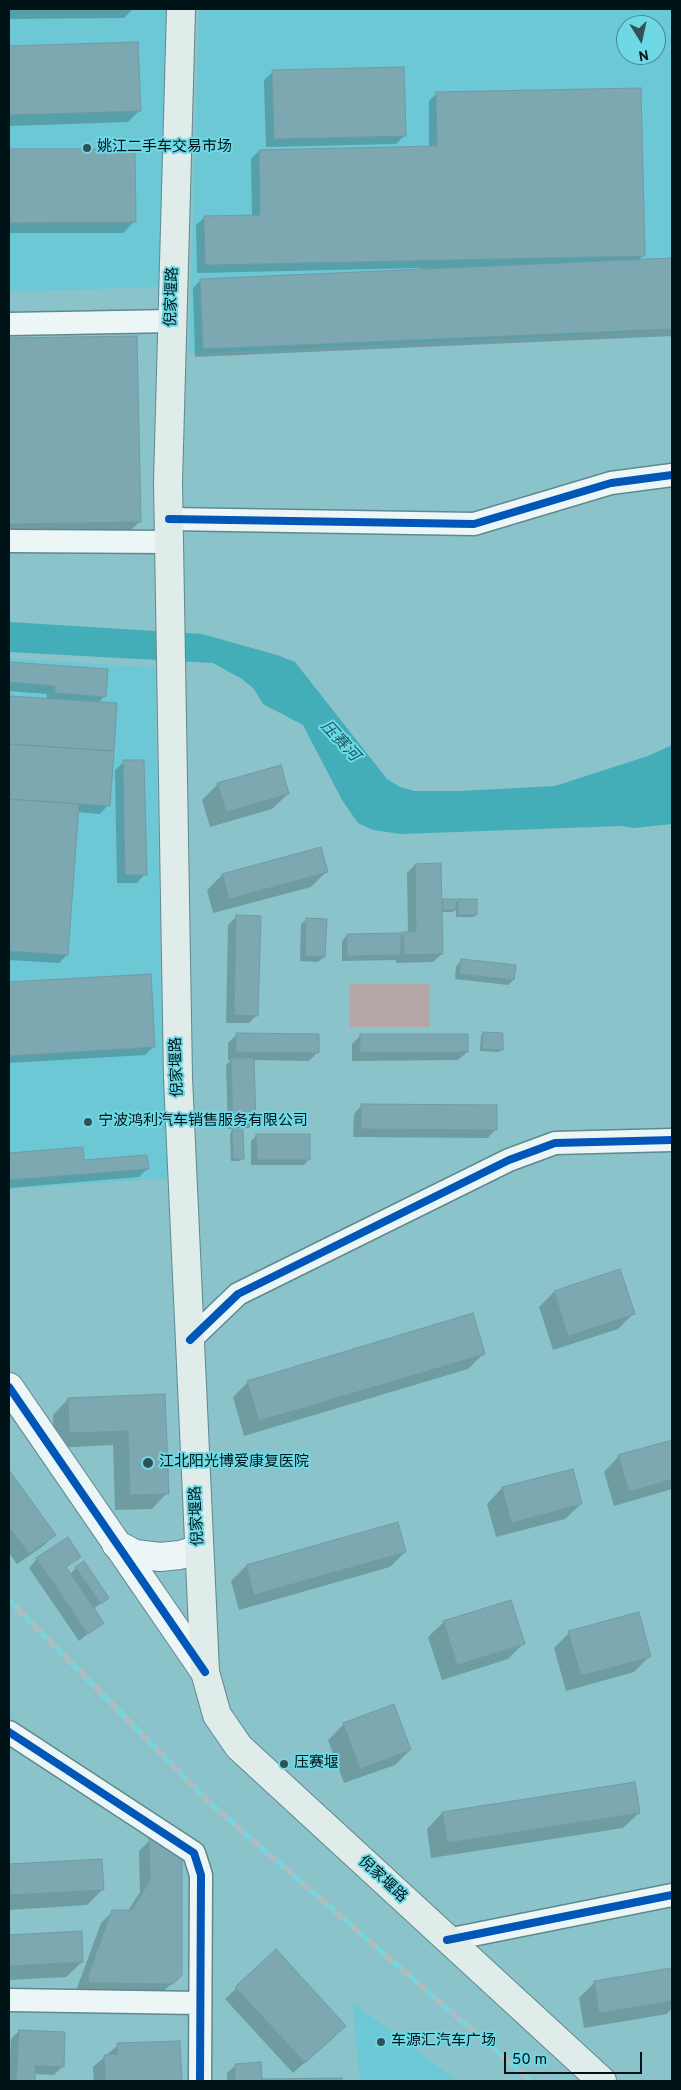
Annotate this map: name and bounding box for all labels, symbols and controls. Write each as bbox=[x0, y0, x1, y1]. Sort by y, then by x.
north arrow bbox=[616, 15, 666, 65]
text: N bbox=[637, 45, 650, 64]
place label: 姚江二手车交易市场 bbox=[97, 139, 232, 157]
marker: 姚江二手车交易市场 bbox=[81, 142, 93, 154]
street label: 倪家堰路 bbox=[163, 267, 183, 327]
water label: 压赛河 bbox=[316, 718, 362, 766]
street label: 倪家堰路 bbox=[168, 1037, 188, 1097]
place label: 宁波鸿利汽车销售服务有限公司 bbox=[98, 1113, 308, 1131]
marker: 宁波鸿利汽车销售服务有限公司 bbox=[82, 1116, 94, 1128]
place label: 江北阳光博爱康复医院 bbox=[159, 1454, 309, 1472]
marker: 江北阳光博爱康复医院 bbox=[141, 1456, 155, 1470]
street label: 倪家堰路 bbox=[187, 1486, 209, 1546]
place label: 压赛堰 bbox=[294, 1755, 339, 1773]
marker: 压赛堰 bbox=[278, 1758, 290, 1770]
street label: 倪家堰路 bbox=[354, 1853, 410, 1907]
place label: 车源汇汽车广场 bbox=[391, 2033, 496, 2051]
marker: 车源汇汽车广场 bbox=[375, 2036, 387, 2048]
scale bar bbox=[506, 2042, 644, 2074]
text: 50 m bbox=[512, 2051, 547, 2070]

